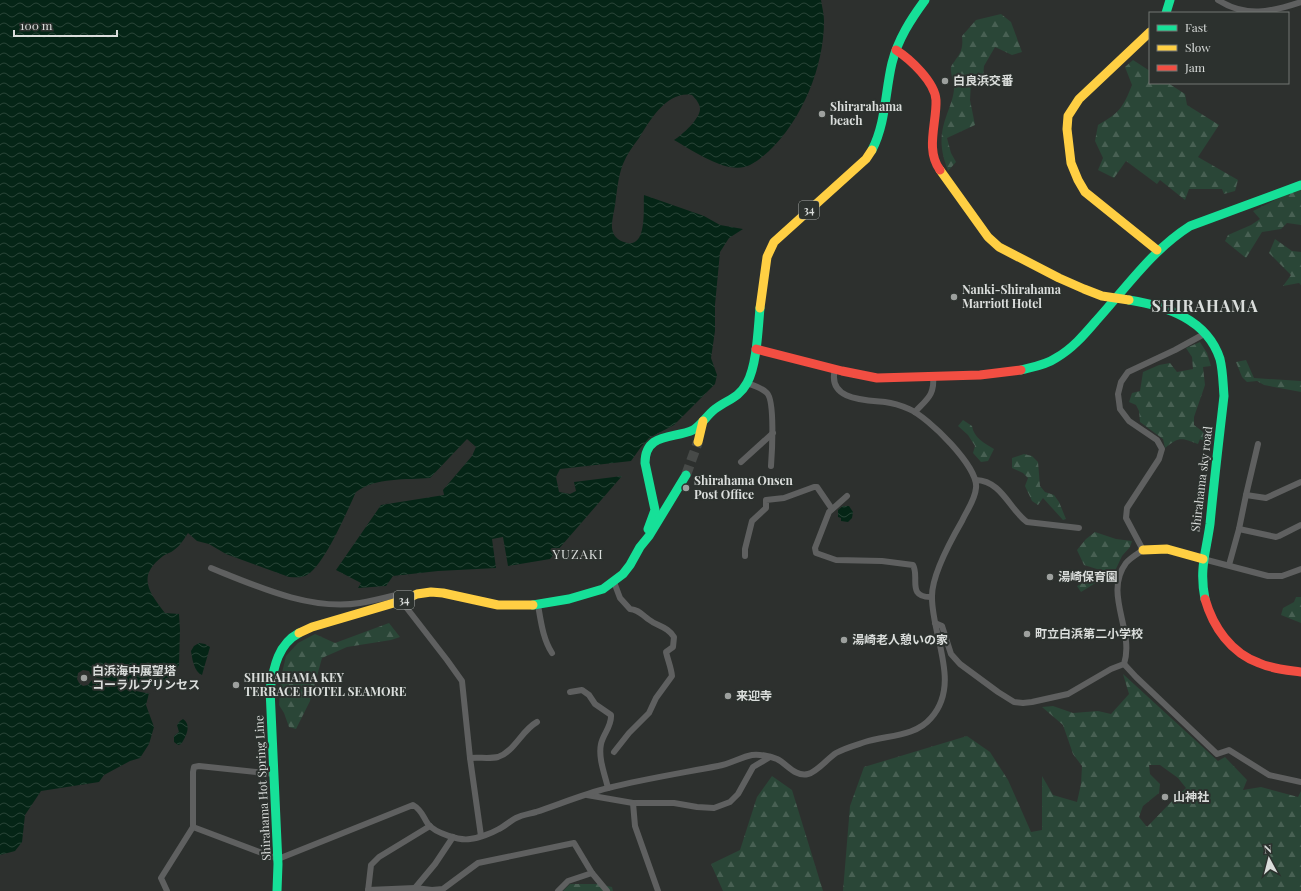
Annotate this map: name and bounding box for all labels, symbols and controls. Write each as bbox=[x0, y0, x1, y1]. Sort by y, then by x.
scale bar bbox=[14, 12, 117, 38]
legend bbox=[1149, 12, 1289, 84]
text: 100 m bbox=[20, 17, 53, 33]
text: Fast bbox=[1185, 19, 1208, 35]
text: Slow bbox=[1185, 39, 1211, 55]
text: Jam bbox=[1184, 59, 1206, 75]
place label: 白良浜交番 bbox=[953, 72, 1014, 88]
marker: 白良浜交番 bbox=[940, 76, 950, 86]
place label: Shirarahama beach bbox=[830, 98, 903, 128]
marker: Shirarahama beach bbox=[817, 109, 827, 119]
road number: 34 bbox=[799, 201, 819, 219]
place label: Nanki-Shirahama Marriott Hotel bbox=[962, 281, 1062, 311]
marker: Nanki-Shirahama Marriott Hotel bbox=[949, 292, 959, 302]
district label: SHIRAHAMA bbox=[1151, 295, 1259, 316]
street label: Shirahama sky road bbox=[1187, 425, 1215, 533]
place label: Shirahama Onsen Post Office bbox=[694, 472, 794, 502]
marker: Shirahama Onsen Post Office bbox=[681, 483, 691, 493]
district label: YUZAKI bbox=[551, 545, 604, 562]
place label: 湯崎保育園 bbox=[1058, 568, 1118, 584]
marker: 湯崎保育園 bbox=[1045, 572, 1055, 582]
road number: 34 bbox=[394, 591, 414, 609]
place label: 町立白浜第二小学校 bbox=[1035, 625, 1143, 641]
marker: 町立白浜第二小学校 bbox=[1022, 629, 1032, 639]
place label: 湯崎老人憩いの家 bbox=[852, 631, 948, 647]
marker: 湯崎老人憩いの家 bbox=[839, 635, 849, 645]
place label: 白浜海中展望塔 コーラルプリンセス bbox=[92, 662, 200, 692]
place label: SHIRAHAMA KEY TERRACE HOTEL SEAMORE bbox=[244, 669, 407, 699]
marker: 白浜海中展望塔 コーラルプリンセス bbox=[79, 673, 89, 683]
marker: SHIRAHAMA KEY TERRACE HOTEL SEAMORE bbox=[231, 680, 241, 690]
place label: 来迎寺 bbox=[736, 687, 772, 703]
marker: 来迎寺 bbox=[723, 691, 733, 701]
street label: Shirahama Hot Spring Line bbox=[250, 715, 274, 861]
place label: 山神社 bbox=[1173, 788, 1209, 804]
marker: 山神社 bbox=[1160, 792, 1170, 802]
north arrow bbox=[1249, 839, 1289, 879]
text: N bbox=[1263, 841, 1273, 857]

